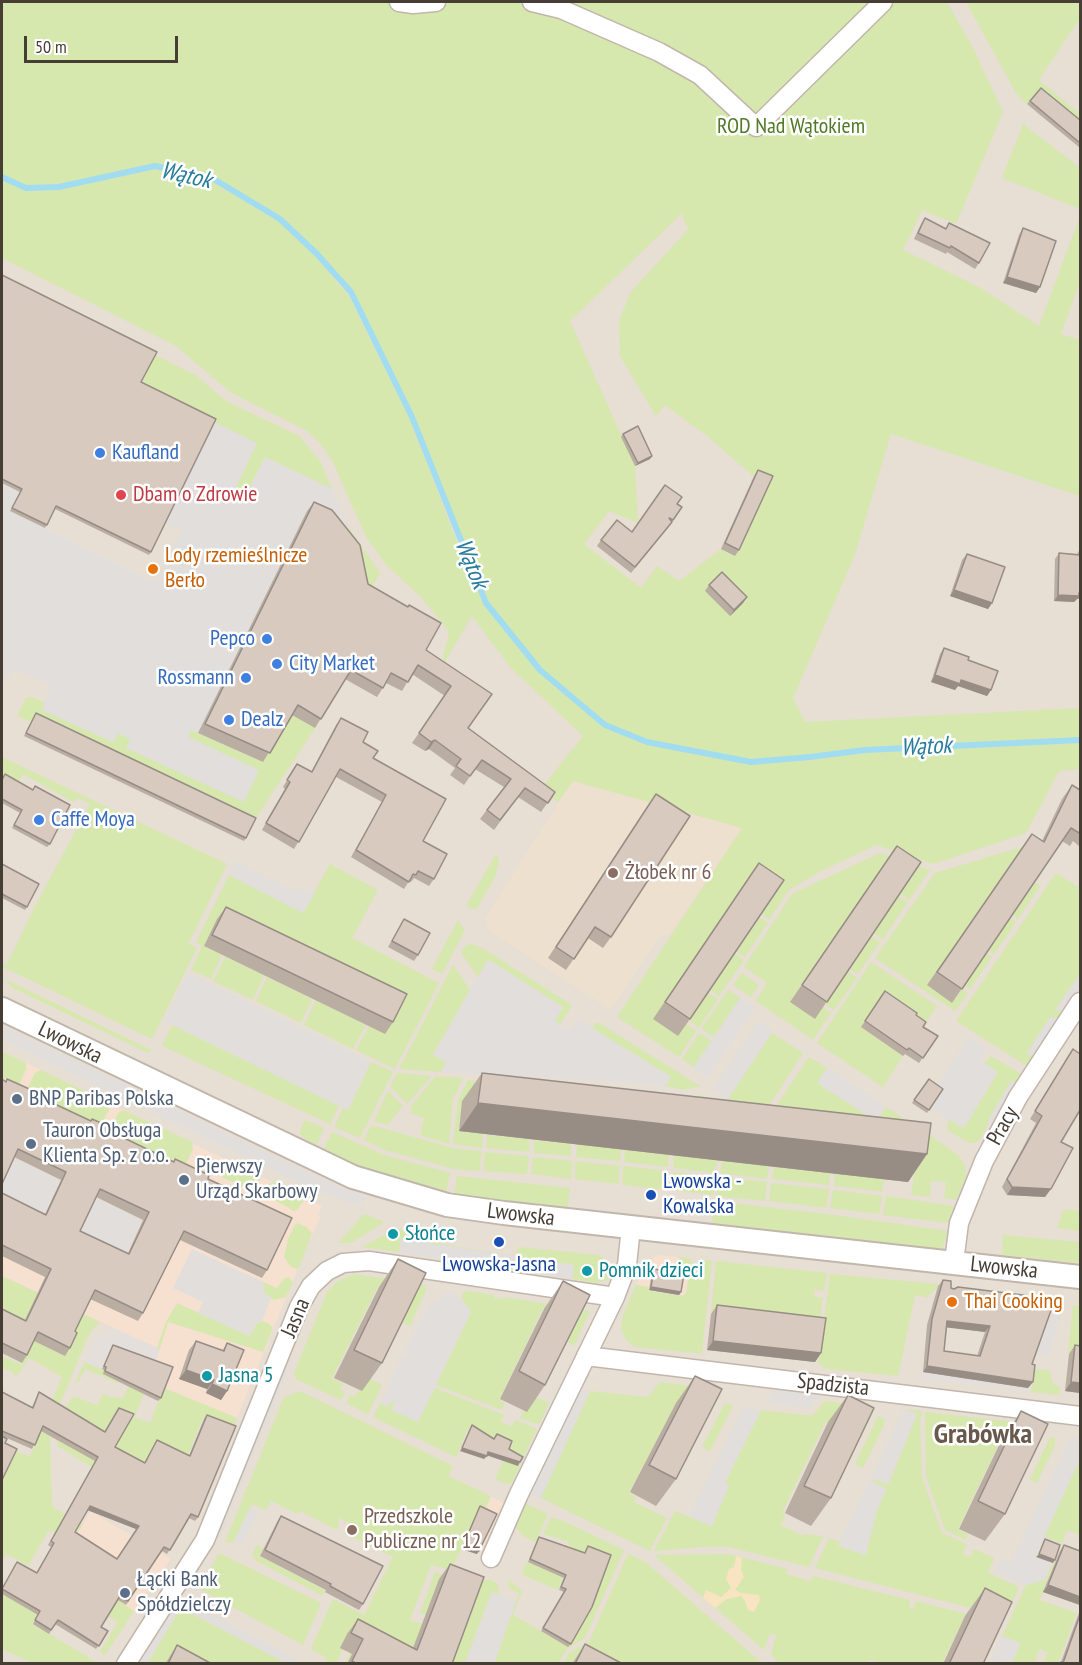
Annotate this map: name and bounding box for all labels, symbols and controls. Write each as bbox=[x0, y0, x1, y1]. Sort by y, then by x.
scale bar bbox=[27, 24, 182, 62]
text: 50 m bbox=[35, 35, 67, 58]
park label: ROD Nad Wątokiem bbox=[717, 114, 865, 140]
water label: Wątok bbox=[158, 156, 214, 196]
place label: Kaufland bbox=[112, 440, 179, 466]
marker: Kaufland bbox=[93, 446, 107, 460]
place label: Dbam o Zdrowie bbox=[133, 482, 257, 508]
marker: Dbam o Zdrowie bbox=[114, 488, 128, 502]
water label: Wątok bbox=[448, 535, 494, 593]
place label: Lody rzemieślnicze Berło bbox=[165, 543, 307, 594]
marker: Lody rzemieślnicze Berło bbox=[146, 562, 160, 576]
place label: Pepco bbox=[210, 626, 255, 652]
marker: Pepco bbox=[260, 632, 274, 646]
place label: City Market bbox=[289, 651, 375, 677]
marker: City Market bbox=[270, 657, 284, 671]
place label: Rossmann bbox=[157, 665, 234, 691]
marker: Rossmann bbox=[239, 671, 253, 685]
place label: Dealz bbox=[241, 707, 283, 733]
marker: Dealz bbox=[222, 713, 236, 727]
water label: Wątok bbox=[900, 731, 952, 763]
place label: Caffe Moya bbox=[51, 807, 135, 833]
marker: Caffe Moya bbox=[32, 813, 46, 827]
place label: Żłobek nr 6 bbox=[625, 860, 711, 886]
marker: Żłobek nr 6 bbox=[606, 866, 620, 880]
street label: Lwowska bbox=[34, 1016, 106, 1070]
place label: BNP Paribas Polska bbox=[29, 1086, 174, 1112]
marker: BNP Paribas Polska bbox=[10, 1092, 24, 1106]
street label: Pracy bbox=[982, 1102, 1024, 1150]
place label: Tauron Obsługa Klienta Sp. z o.o. bbox=[43, 1118, 169, 1170]
marker: Tauron Obsługa Klienta Sp. z o.o. bbox=[24, 1137, 38, 1151]
place label: Pierwszy Urząd Skarbowy bbox=[196, 1154, 317, 1206]
place label: Lwowska - Kowalska bbox=[663, 1169, 742, 1220]
marker: Pierwszy Urząd Skarbowy bbox=[177, 1173, 191, 1187]
marker: Lwowska - Kowalska bbox=[644, 1188, 658, 1202]
street label: Lwowska bbox=[486, 1198, 556, 1232]
place label: Słońce bbox=[405, 1221, 455, 1247]
marker: Słońce bbox=[386, 1227, 400, 1241]
marker: Lwowska-Jasna bbox=[492, 1235, 506, 1249]
street label: Lwowska bbox=[969, 1251, 1039, 1285]
place label: Lwowska-Jasna bbox=[442, 1252, 556, 1278]
place label: Pomnik dzieci bbox=[599, 1258, 703, 1284]
marker: Pomnik dzieci bbox=[580, 1264, 594, 1278]
place label: Thai Cooking bbox=[964, 1289, 1063, 1315]
street label: Jasna bbox=[276, 1294, 316, 1342]
marker: Thai Cooking bbox=[945, 1295, 959, 1309]
place label: Jasna 5 bbox=[219, 1363, 274, 1389]
street label: Spadzista bbox=[796, 1368, 870, 1402]
marker: Jasna 5 bbox=[200, 1369, 214, 1383]
district label: Grabówka bbox=[934, 1418, 1032, 1452]
place label: Przedszkole Publiczne nr 12 bbox=[364, 1504, 481, 1556]
marker: Przedszkole Publiczne nr 12 bbox=[345, 1523, 359, 1537]
place label: Łącki Bank Spółdzielczy bbox=[137, 1567, 231, 1618]
marker: Łącki Bank Spółdzielczy bbox=[118, 1586, 132, 1600]

